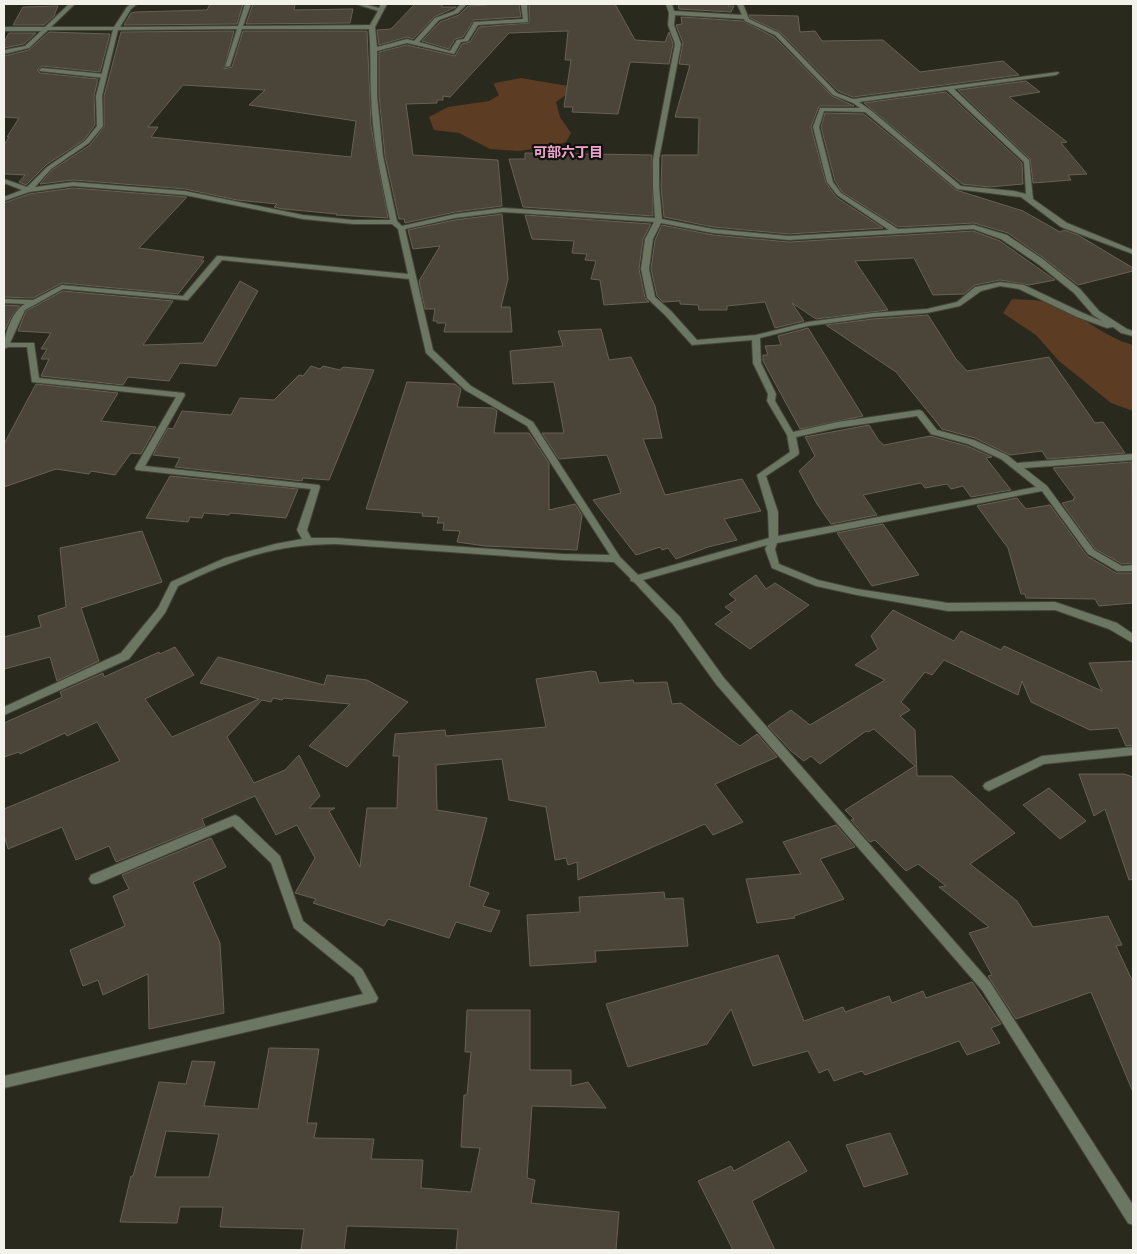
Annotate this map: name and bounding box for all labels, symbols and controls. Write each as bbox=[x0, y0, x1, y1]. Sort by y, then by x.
district label: 可部六丁目 bbox=[533, 144, 603, 160]

